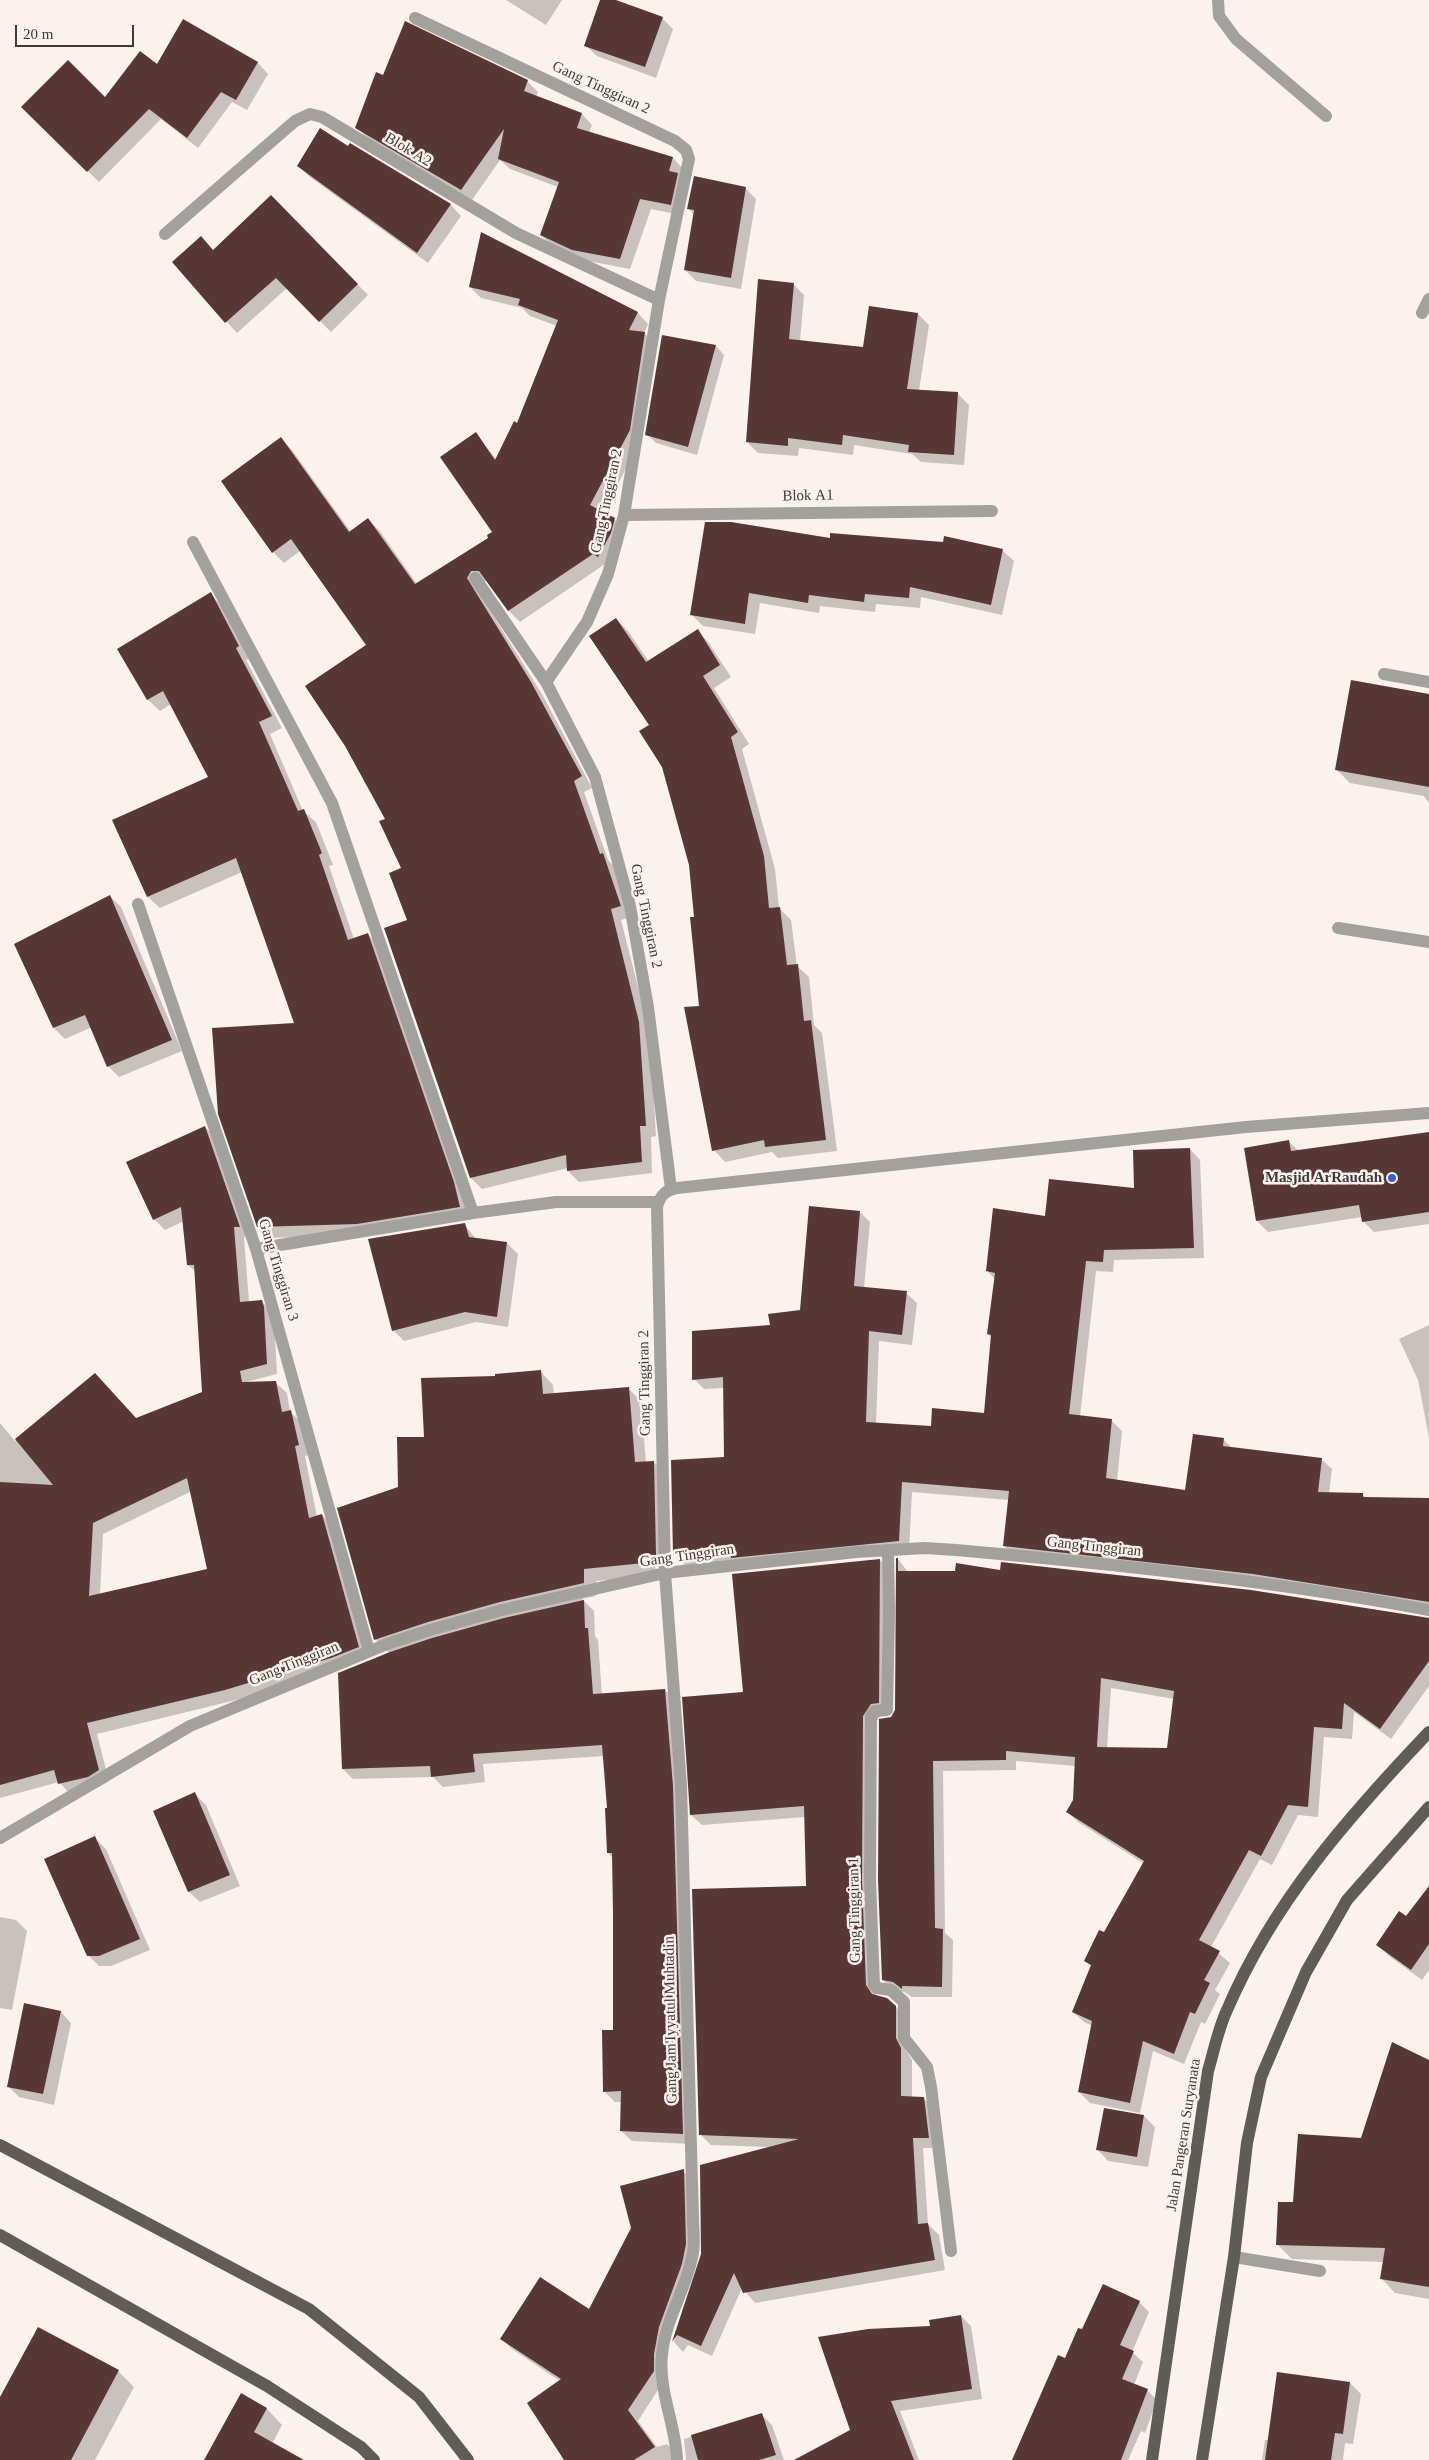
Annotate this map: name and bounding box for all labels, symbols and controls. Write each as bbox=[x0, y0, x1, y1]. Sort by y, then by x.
scale bar bbox=[18, 15, 136, 47]
text: 20 m bbox=[23, 26, 53, 42]
street label: Gang Tinggiran 2 bbox=[549, 57, 653, 119]
street label: Blok A2 bbox=[381, 129, 435, 171]
street label: Gang Tinggiran 2 bbox=[587, 447, 627, 555]
street label: Blok A1 bbox=[782, 487, 834, 505]
street label: Gang Tinggiran 2 bbox=[626, 862, 666, 970]
place label: Masjid ArRaudah bbox=[1265, 1169, 1382, 1187]
marker: Masjid ArRaudah bbox=[1386, 1172, 1398, 1184]
street label: Gang Tinggiran 3 bbox=[254, 1217, 302, 1323]
street label: Gang Tinggiran 2 bbox=[635, 1330, 655, 1436]
street label: Gang Tinggiran bbox=[1046, 1533, 1142, 1561]
street label: Gang Tinggiran bbox=[639, 1540, 735, 1572]
street label: Gang Tinggiran bbox=[247, 1638, 341, 1690]
street label: Gang Tinggiran 1 bbox=[845, 1857, 865, 1963]
street label: Gang Jam'Iyyatul Muhtadin bbox=[661, 1936, 681, 2104]
street label: Jalan Pangeran Suryanata bbox=[1163, 2057, 1205, 2213]

